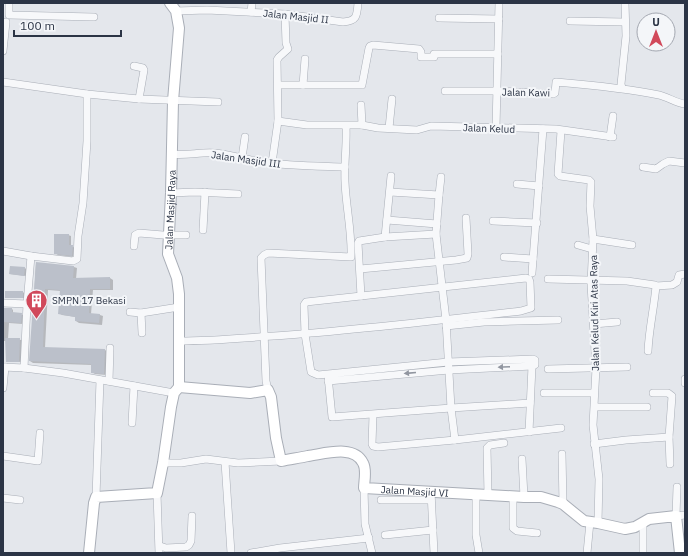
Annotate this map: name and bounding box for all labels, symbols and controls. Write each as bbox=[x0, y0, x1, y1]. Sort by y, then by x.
street label: Jalan Masjid II bbox=[262, 7, 329, 26]
scale bar bbox=[14, 12, 121, 38]
north arrow bbox=[636, 12, 676, 52]
text: U bbox=[652, 15, 660, 29]
text: 100 m bbox=[20, 18, 55, 33]
street label: Jalan Kawi bbox=[502, 86, 550, 99]
street label: Jalan Kelud bbox=[463, 121, 515, 136]
street label: Jalan Masjid III bbox=[210, 148, 282, 171]
street label: Jalan Masjid Raya bbox=[162, 169, 179, 250]
street label: Jalan Kelud Kiri Atas Raya bbox=[587, 254, 602, 371]
building icon: SMPN 17 Bekasi bbox=[23, 287, 49, 320]
place label: SMPN 17 Bekasi bbox=[52, 294, 126, 307]
one-way arrow bbox=[498, 364, 510, 371]
one-way arrow bbox=[404, 369, 416, 376]
street label: Jalan Masjid VI bbox=[380, 483, 449, 500]

